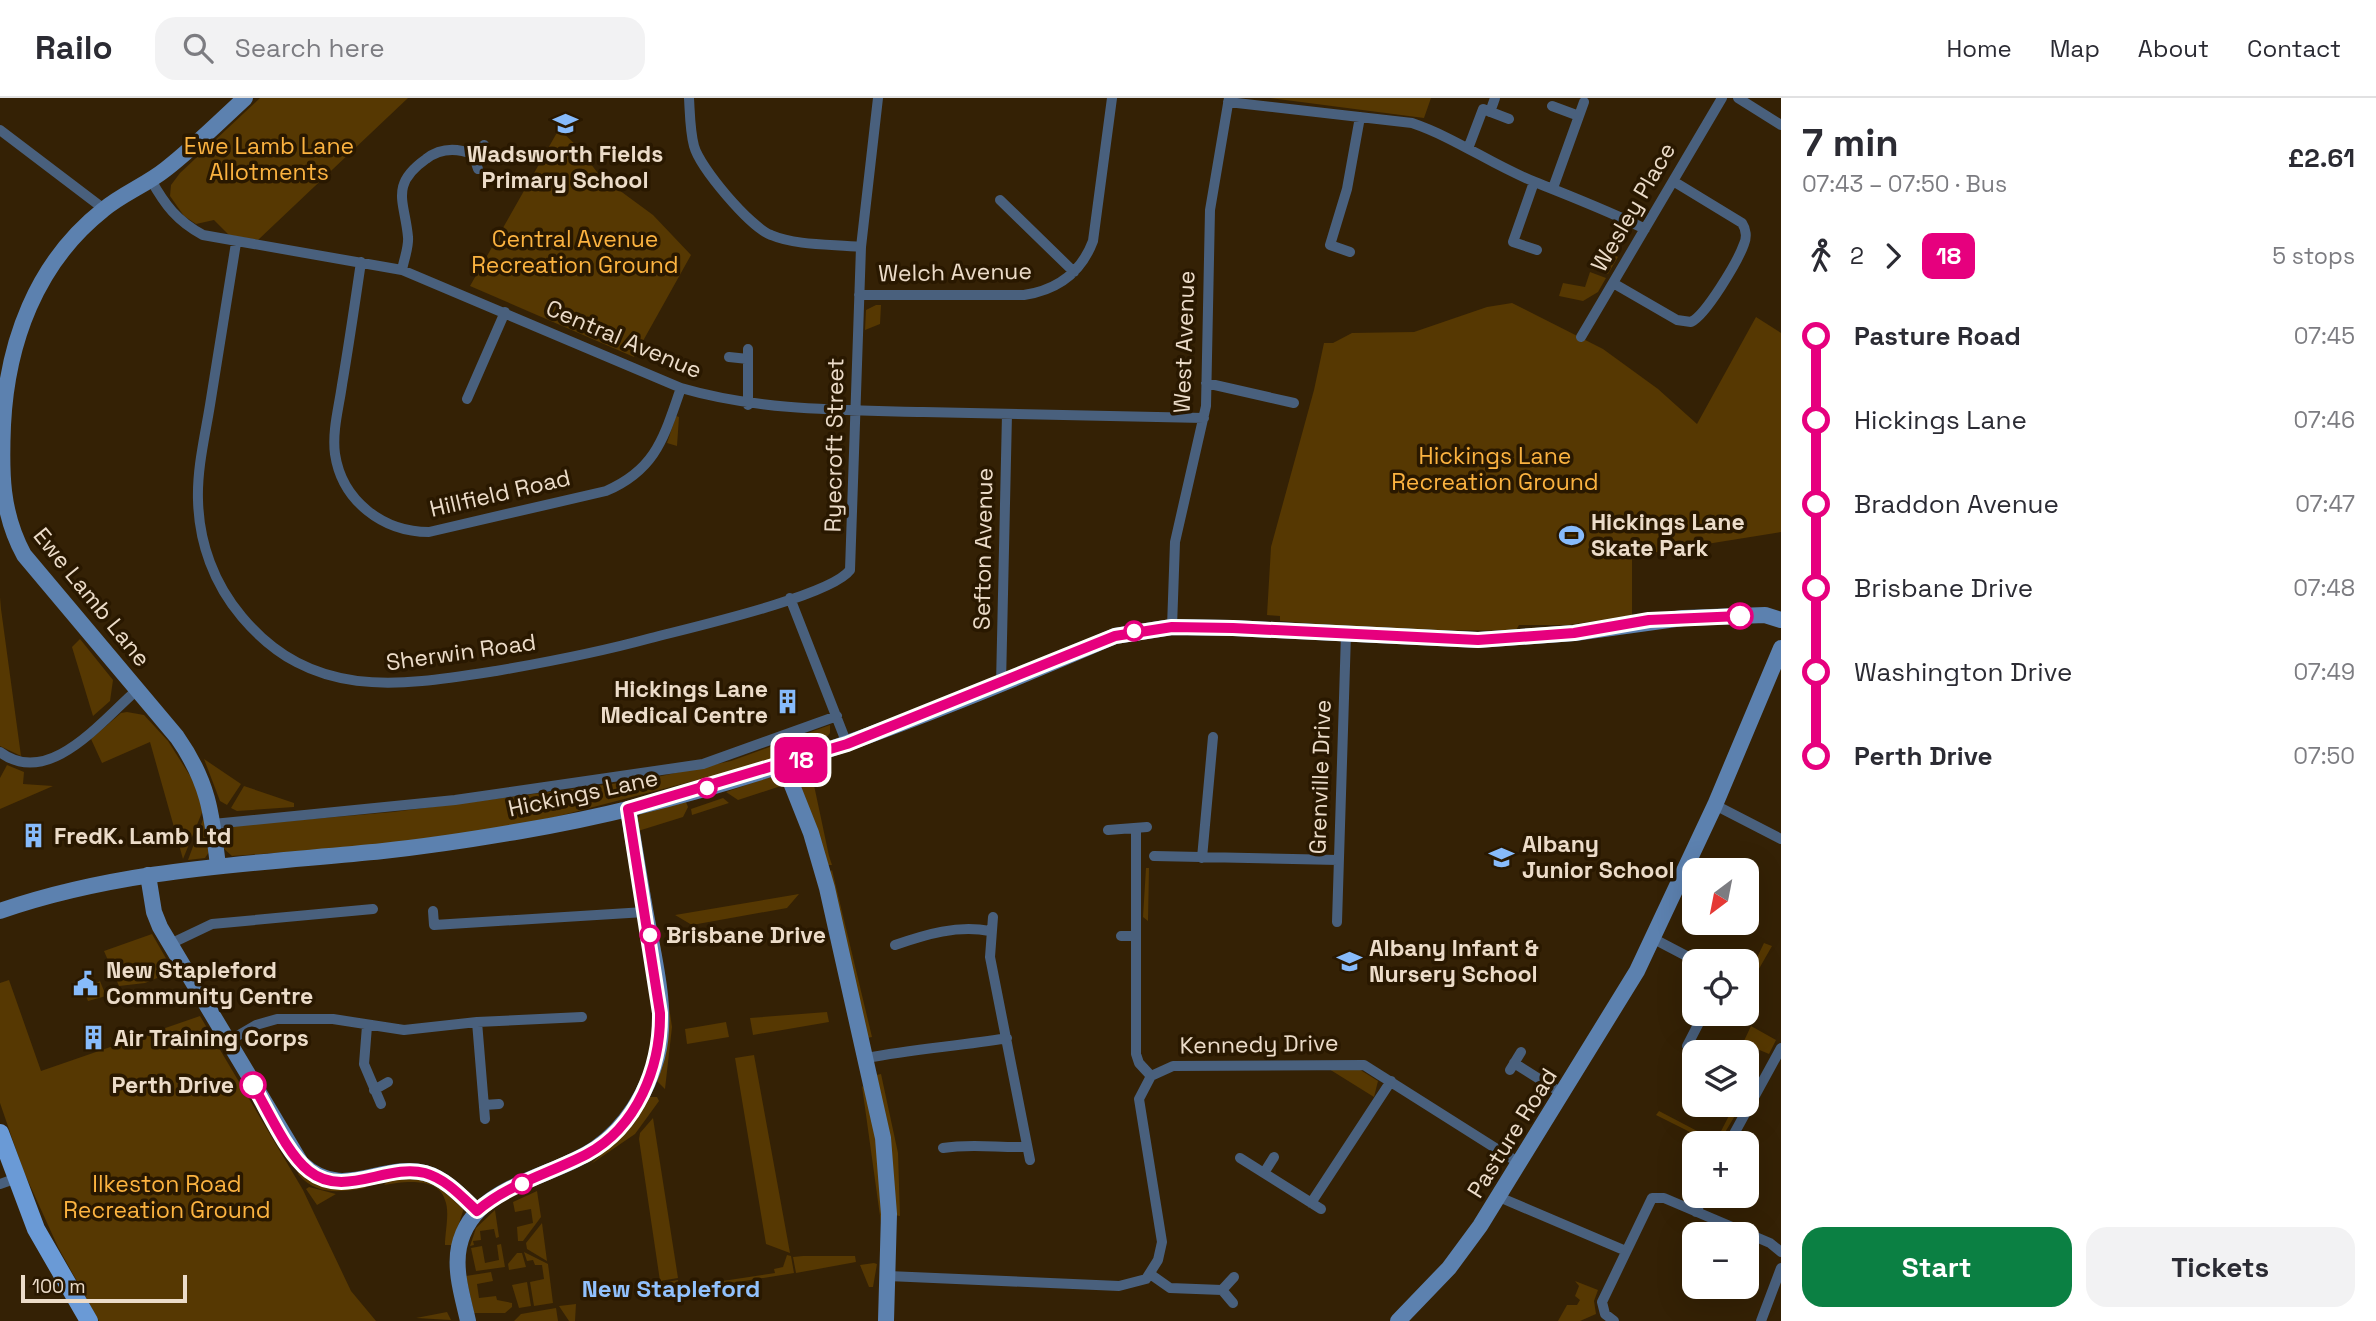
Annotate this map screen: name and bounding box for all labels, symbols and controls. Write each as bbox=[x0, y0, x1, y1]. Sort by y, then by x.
search box bbox=[155, 17, 645, 80]
text: Railo bbox=[35, 27, 113, 69]
icon: search bbox=[179, 29, 217, 67]
text: Search here bbox=[235, 31, 385, 65]
text: Home bbox=[1946, 33, 2012, 64]
text: Map bbox=[2050, 33, 2100, 64]
text: About bbox=[2138, 33, 2209, 64]
text: Contact bbox=[2247, 33, 2341, 64]
school or university icon: Wadsworth Fields Primary School bbox=[551, 110, 579, 138]
text: 7 min bbox=[1802, 119, 1899, 167]
park label: Ewe Lamb Lane Allotments bbox=[184, 131, 354, 187]
street label: Wesley Place bbox=[1584, 137, 1682, 277]
place label: Wadsworth Fields Primary School bbox=[467, 139, 663, 195]
text: £2.61 bbox=[2288, 141, 2355, 175]
text: 07:43 – 07:50 · Bus bbox=[1802, 169, 2007, 199]
park label: Central Avenue Recreation Ground bbox=[471, 224, 679, 280]
icon: walk bbox=[1802, 237, 1840, 275]
icon: forward bbox=[1874, 237, 1912, 275]
text: 18 bbox=[1936, 240, 1961, 271]
text: 2 bbox=[1850, 241, 1864, 271]
text: 5 stops bbox=[2272, 241, 2355, 271]
street label: Welch Avenue bbox=[878, 256, 1032, 288]
street label: West Avenue bbox=[1167, 270, 1201, 414]
street label: Central Avenue bbox=[541, 293, 707, 385]
text: Pasture Road bbox=[1854, 319, 2021, 353]
text: 07:45 bbox=[2294, 321, 2355, 351]
street label: Ryecroft Street bbox=[817, 357, 851, 533]
text: Hickings Lane bbox=[1854, 403, 2027, 437]
text: 07:46 bbox=[2293, 405, 2355, 435]
park label: Hickings Lane Recreation Ground bbox=[1391, 441, 1599, 497]
street label: Hillfield Road bbox=[427, 462, 573, 524]
street label: Sefton Avenue bbox=[967, 468, 999, 630]
text: Braddon Avenue bbox=[1854, 487, 2059, 521]
text: 07:47 bbox=[2295, 489, 2355, 519]
place label: Hickings Lane Skate Park bbox=[1591, 507, 1745, 563]
street label: Ewe Lamb Lane bbox=[27, 521, 157, 673]
sports icon: Hickings Lane Skate Park bbox=[1557, 521, 1585, 549]
text: Brisbane Drive bbox=[1854, 571, 2033, 605]
text: 07:48 bbox=[2293, 573, 2355, 603]
unlabelled marker bbox=[1727, 603, 1753, 629]
unlabelled marker bbox=[1124, 621, 1144, 641]
street label: Sherwin Road bbox=[384, 627, 538, 677]
text: Washington Drive bbox=[1854, 655, 2072, 689]
text: 07:49 bbox=[2293, 657, 2355, 687]
place label: Hickings Lane Medical Centre bbox=[601, 674, 768, 730]
building icon: Hickings Lane Medical Centre bbox=[774, 688, 802, 716]
street label: Grenville Drive bbox=[1302, 699, 1338, 855]
line badge: 18 bbox=[770, 737, 832, 783]
text: Perth Drive bbox=[1854, 739, 1993, 773]
text: 07:50 bbox=[2293, 741, 2355, 771]
text: 18 bbox=[788, 744, 814, 775]
street label: Hickings Lane bbox=[505, 762, 661, 824]
unlabelled marker bbox=[697, 778, 717, 798]
place label: FredK. Lamb Ltd bbox=[54, 821, 231, 851]
building icon: FredK. Lamb Ltd bbox=[20, 822, 48, 850]
place label: Albany Junior School bbox=[1522, 829, 1675, 885]
school or university icon: Albany Junior School bbox=[1488, 843, 1516, 871]
north arrow bbox=[1682, 858, 1759, 934]
map controls bbox=[1682, 858, 1759, 1299]
place label: Brisbane Drive bbox=[666, 920, 826, 950]
marker: Brisbane Drive bbox=[640, 925, 660, 945]
place label: Albany Infant & Nursery School bbox=[1369, 933, 1539, 989]
school or university icon: Albany Infant & Nursery School bbox=[1335, 947, 1363, 975]
button: locate bbox=[1682, 949, 1759, 1026]
place label: New Stapleford Community Centre bbox=[106, 955, 313, 1011]
public building icon: New Stapleford Community Centre bbox=[72, 969, 100, 997]
place label: Air Training Corps bbox=[114, 1023, 309, 1053]
building icon: Air Training Corps bbox=[80, 1024, 108, 1052]
street label: Kennedy Drive bbox=[1179, 1028, 1339, 1060]
button: layers bbox=[1682, 1040, 1759, 1117]
street label: Pasture Road bbox=[1460, 1063, 1564, 1203]
place label: Perth Drive bbox=[111, 1070, 234, 1100]
marker: Perth Drive bbox=[240, 1072, 266, 1098]
button: + bbox=[1682, 1131, 1759, 1208]
park label: Ilkeston Road Recreation Ground bbox=[63, 1169, 271, 1225]
unlabelled marker bbox=[512, 1174, 532, 1194]
button: − bbox=[1682, 1222, 1759, 1299]
button: Start bbox=[1802, 1227, 2072, 1307]
button: Tickets bbox=[2086, 1227, 2355, 1307]
scale bar bbox=[21, 1272, 187, 1304]
district label: New Stapleford bbox=[582, 1273, 760, 1304]
text: 100 m bbox=[32, 1274, 86, 1299]

